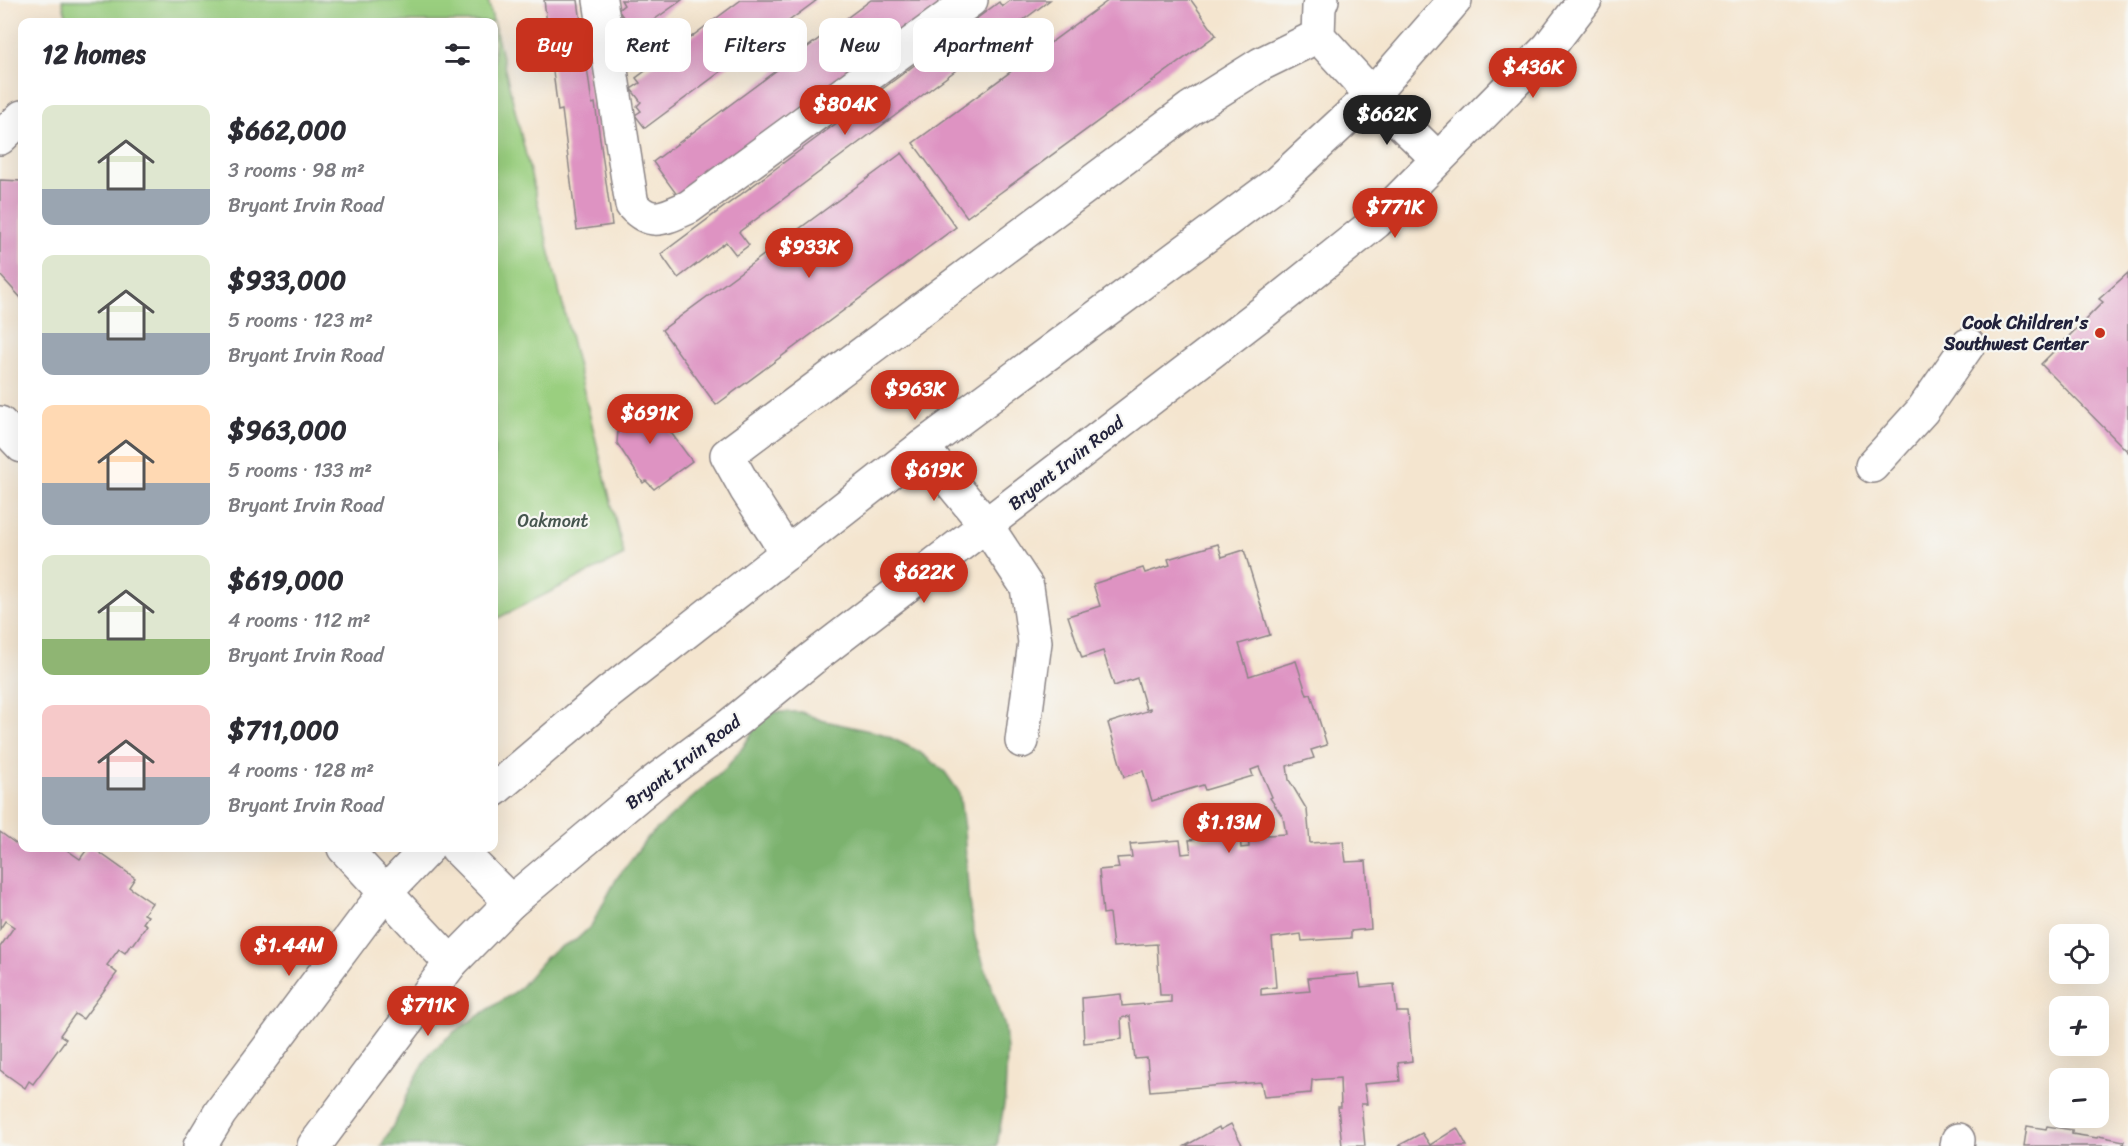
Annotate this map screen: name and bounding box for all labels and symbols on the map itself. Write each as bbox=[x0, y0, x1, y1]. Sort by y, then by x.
pin: $436K bbox=[1491, 48, 1575, 99]
pin: $804K bbox=[803, 85, 887, 136]
pin: $662K bbox=[1345, 95, 1429, 146]
pin: $771K bbox=[1353, 188, 1437, 239]
pin: $933K bbox=[767, 228, 851, 279]
place label: Cook Children's Southwest Center bbox=[1943, 307, 2090, 360]
marker: Cook Children's Southwest Center bbox=[2093, 326, 2107, 340]
pin: $963K bbox=[873, 370, 957, 421]
pin: $691K bbox=[608, 394, 692, 445]
street label: Bryant Irvin Road bbox=[1001, 406, 1132, 519]
pin: $619K bbox=[892, 451, 976, 502]
park label: Oakmont bbox=[518, 505, 589, 537]
pin: $622K bbox=[882, 553, 966, 604]
street label: Bryant Irvin Road bbox=[618, 705, 749, 818]
pin: $1.13M bbox=[1180, 803, 1278, 854]
pin: $1.44M bbox=[240, 926, 338, 977]
pin: $711K bbox=[386, 986, 470, 1037]

